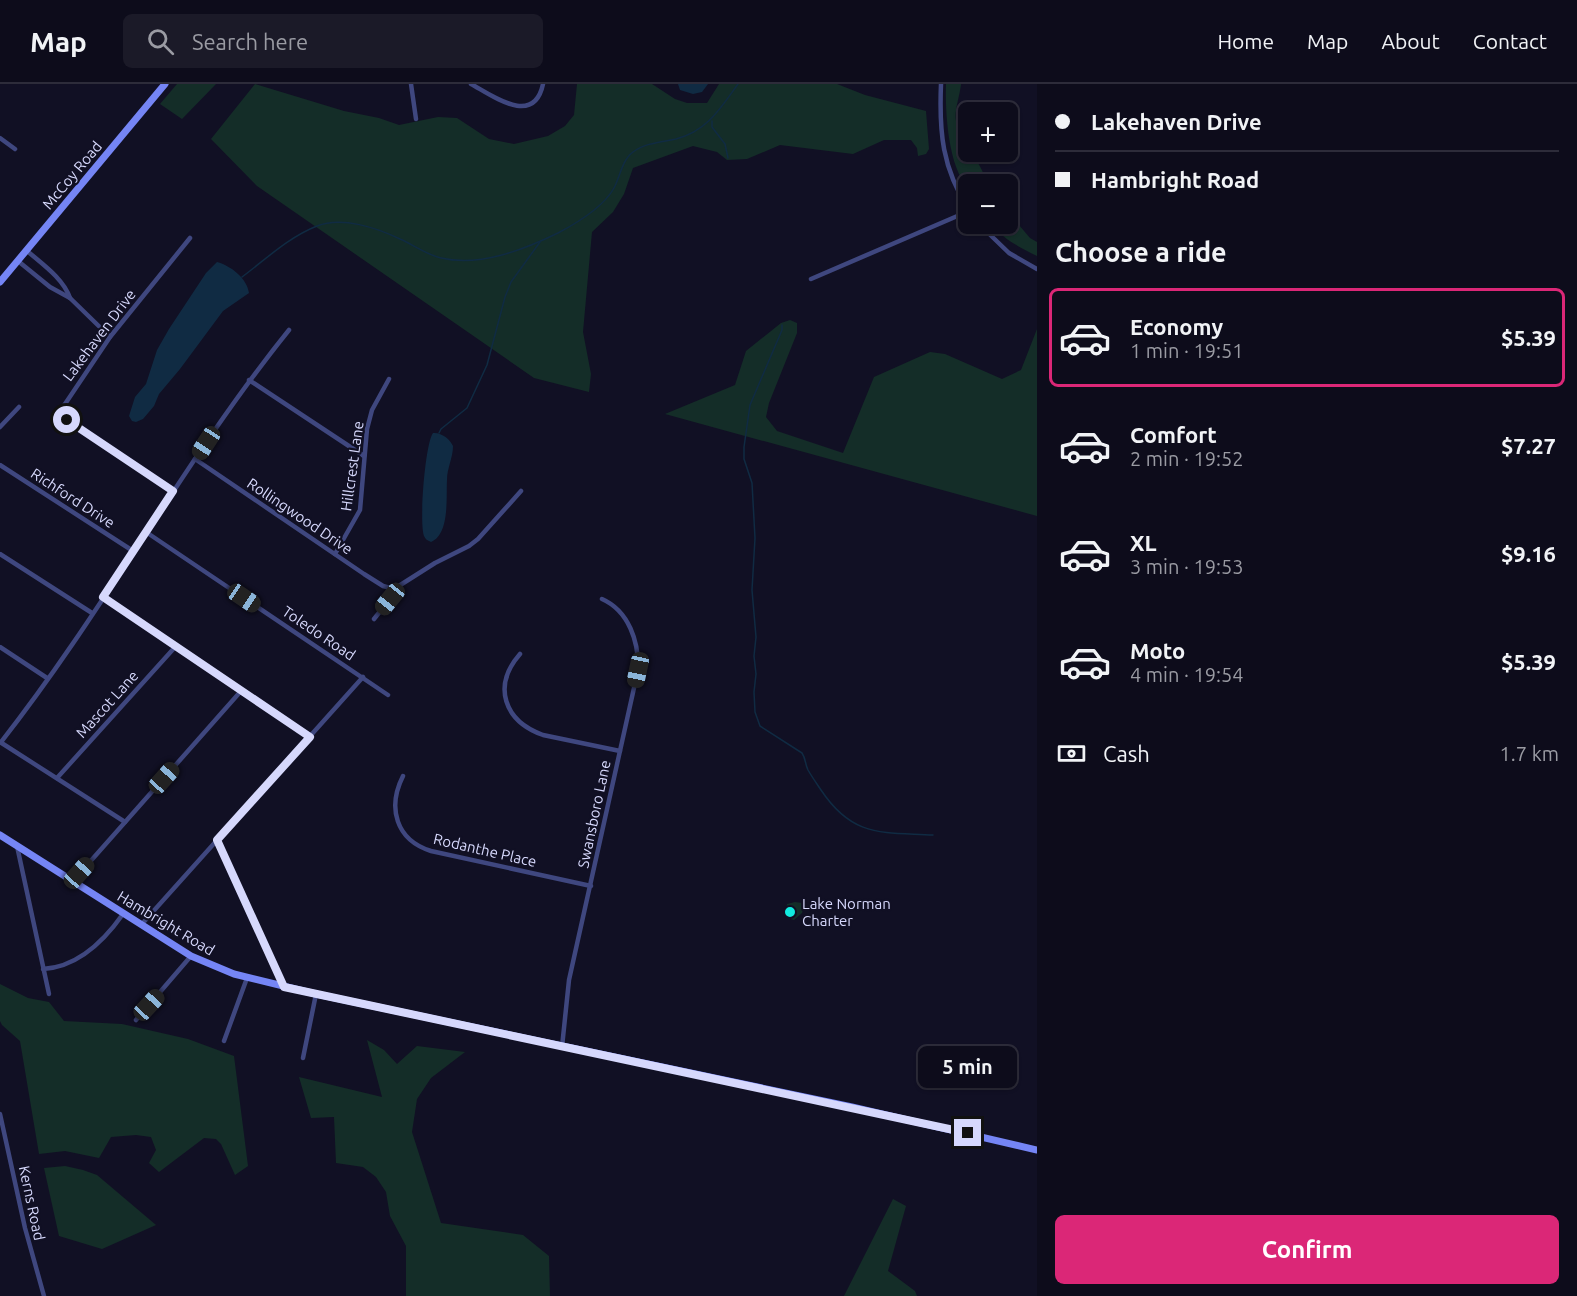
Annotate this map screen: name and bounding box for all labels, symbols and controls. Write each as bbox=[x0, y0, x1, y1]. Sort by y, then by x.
search box bbox=[123, 14, 543, 68]
icon: search bbox=[144, 25, 177, 58]
text: Map bbox=[30, 26, 87, 57]
text: Search here bbox=[192, 29, 308, 54]
text: Home bbox=[1217, 29, 1274, 53]
text: Map bbox=[1307, 29, 1348, 53]
text: About bbox=[1381, 29, 1440, 53]
text: Contact bbox=[1473, 29, 1547, 53]
map controls bbox=[958, 102, 1018, 234]
button: + bbox=[958, 102, 1018, 162]
text: Lakehaven Drive bbox=[1091, 109, 1262, 134]
street label: McCoy Road bbox=[39, 138, 105, 212]
text: Hambright Road bbox=[1091, 167, 1259, 192]
button: − bbox=[958, 174, 1018, 234]
text: Choose a ride bbox=[1055, 237, 1227, 267]
street label: Lakehaven Drive bbox=[59, 286, 139, 384]
icon: car bbox=[1058, 311, 1112, 365]
text: Economy bbox=[1130, 314, 1223, 339]
text: $5.39 bbox=[1501, 325, 1556, 350]
text: 1 min · 19:51 bbox=[1130, 339, 1244, 362]
route start bbox=[53, 406, 80, 433]
icon: car bbox=[1058, 419, 1112, 473]
street label: Hillcrest Lane bbox=[337, 420, 367, 512]
text: Comfort bbox=[1130, 422, 1217, 447]
car bbox=[189, 423, 223, 463]
text: $7.27 bbox=[1501, 433, 1556, 458]
text: 2 min · 19:52 bbox=[1130, 447, 1244, 470]
street label: Richford Drive bbox=[28, 465, 118, 531]
street label: Rollingwood Drive bbox=[244, 474, 356, 558]
icon: car bbox=[1058, 527, 1112, 581]
text: XL bbox=[1130, 530, 1157, 555]
text: $9.16 bbox=[1501, 541, 1556, 566]
text: 3 min · 19:53 bbox=[1130, 555, 1244, 578]
car bbox=[372, 579, 408, 619]
car bbox=[224, 580, 264, 616]
street label: Toledo Road bbox=[279, 602, 359, 664]
icon: car bbox=[1058, 635, 1112, 689]
text: Moto bbox=[1130, 638, 1185, 663]
text: $5.39 bbox=[1501, 649, 1556, 674]
car bbox=[625, 651, 651, 689]
text: 4 min · 19:54 bbox=[1130, 663, 1244, 686]
street label: Mascot Lane bbox=[72, 667, 142, 741]
icon: cash bbox=[1055, 737, 1088, 770]
text: Cash bbox=[1103, 741, 1150, 766]
text: 1.7 km bbox=[1500, 742, 1559, 765]
street label: Swansboro Lane bbox=[574, 758, 614, 870]
car bbox=[145, 759, 183, 797]
street label: Rodanthe Place bbox=[432, 830, 538, 870]
car bbox=[60, 854, 98, 892]
street label: Hambright Road bbox=[114, 887, 218, 959]
place label: Lake Norman Charter bbox=[802, 895, 891, 929]
marker: Lake Norman Charter bbox=[783, 905, 797, 919]
car bbox=[130, 986, 168, 1024]
callout: 5 min bbox=[918, 1046, 1018, 1088]
text: 5 min bbox=[942, 1055, 993, 1078]
route end bbox=[954, 1119, 981, 1146]
street label: Kerns Road bbox=[16, 1164, 48, 1242]
button: Confirm bbox=[1055, 1215, 1559, 1284]

